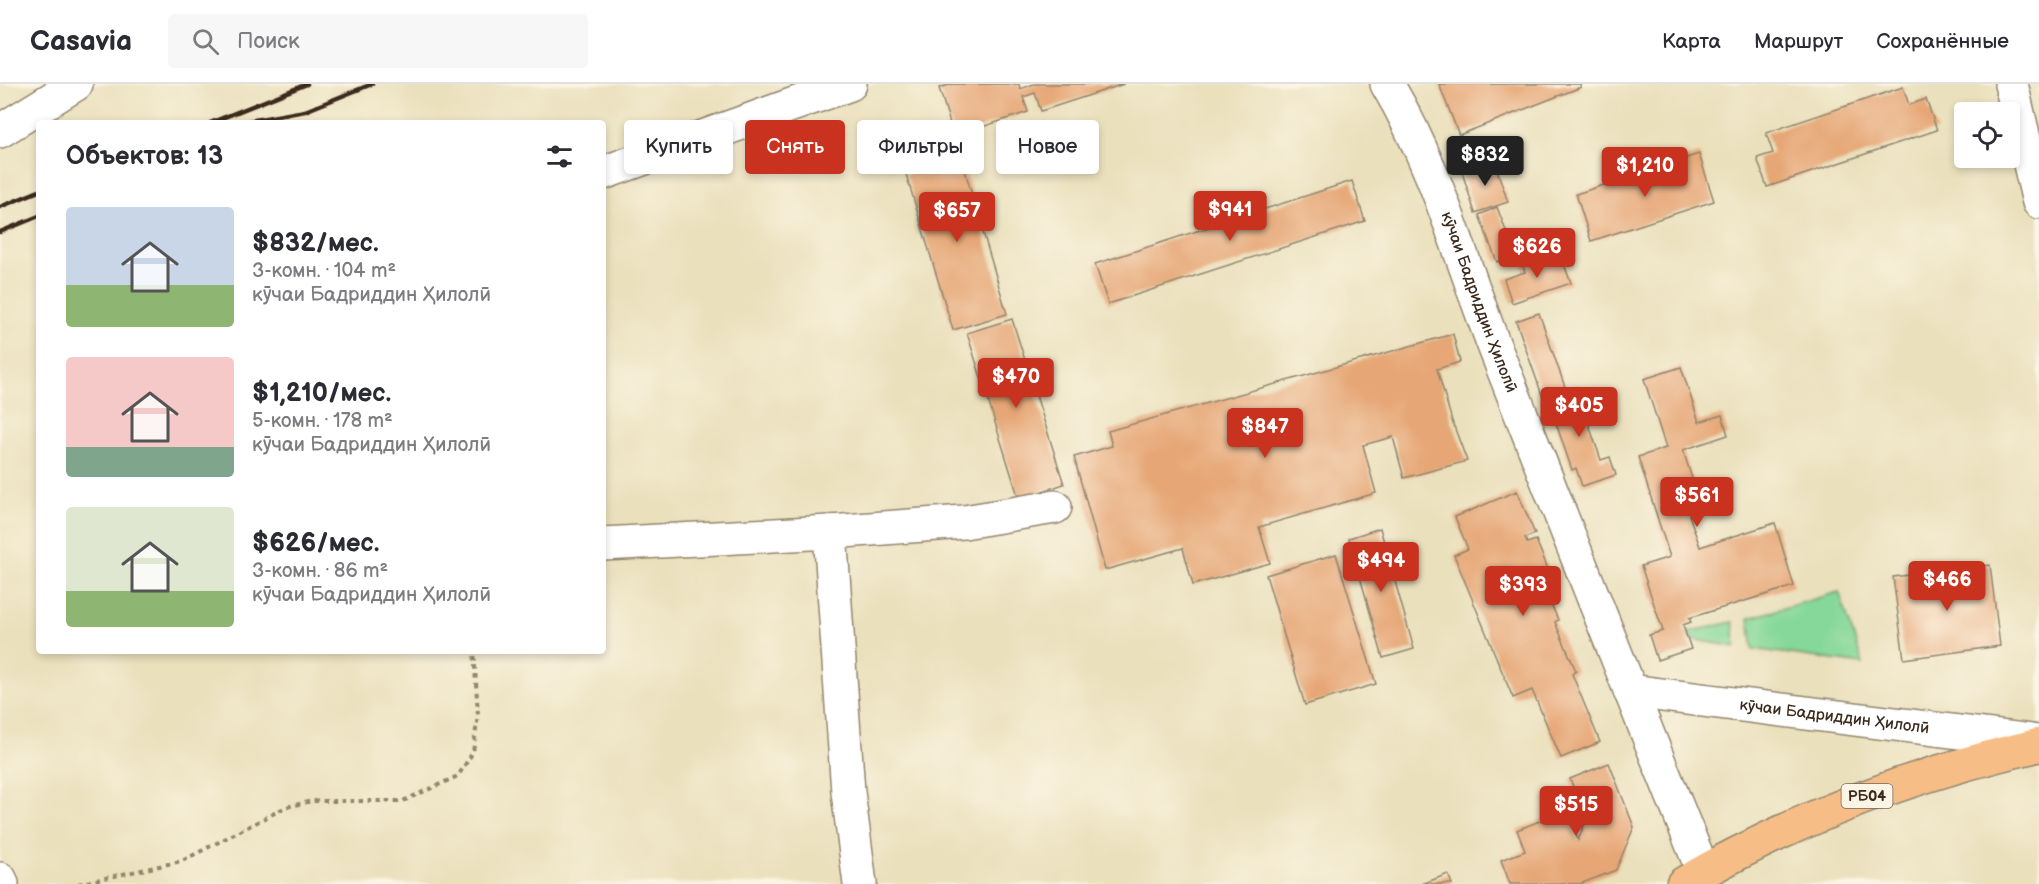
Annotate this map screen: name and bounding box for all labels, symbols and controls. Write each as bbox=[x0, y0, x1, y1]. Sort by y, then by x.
search box bbox=[168, 14, 588, 68]
text: Casavia bbox=[30, 25, 132, 58]
icon: search bbox=[189, 25, 222, 58]
text: Поиск bbox=[237, 28, 300, 55]
text: Карта bbox=[1662, 29, 1721, 54]
text: Маршрут bbox=[1754, 29, 1843, 54]
text: Сохранённые bbox=[1876, 29, 2009, 54]
map controls bbox=[1954, 102, 2020, 168]
button: locate bbox=[1954, 102, 2020, 168]
chip: Купить bbox=[624, 120, 733, 174]
chip: Снять bbox=[745, 120, 845, 174]
chip: Фильтры bbox=[857, 120, 984, 174]
chip: Новое bbox=[996, 120, 1099, 174]
pin: $832 bbox=[1449, 136, 1521, 187]
icon: filters bbox=[543, 140, 576, 173]
text: Объектов: 13 bbox=[66, 141, 223, 172]
text: $832 bbox=[1461, 143, 1509, 167]
pin: $1,210 bbox=[1596, 147, 1694, 198]
text: $1,210 bbox=[1616, 154, 1674, 178]
pin: $941 bbox=[1194, 191, 1266, 242]
pin: $657 bbox=[921, 192, 993, 243]
text: $941 bbox=[1208, 198, 1252, 222]
text: $657 bbox=[933, 199, 981, 223]
street label: кӯчаи Бадриддин Ҳилолӣ bbox=[1437, 209, 1521, 395]
text: $832/мес. bbox=[252, 228, 379, 259]
pin: $626 bbox=[1501, 228, 1573, 279]
icon: home bbox=[114, 231, 186, 303]
text: $626 bbox=[1512, 235, 1562, 259]
text: 3-комн. · 104 m² bbox=[252, 259, 396, 283]
text: кӯчаи Бадриддин Ҳилолӣ bbox=[252, 283, 491, 307]
pin: $470 bbox=[980, 358, 1052, 409]
text: $470 bbox=[992, 365, 1040, 389]
text: $1,210/мес. bbox=[252, 378, 391, 409]
icon: home bbox=[114, 381, 186, 453]
pin: $405 bbox=[1543, 387, 1615, 438]
text: $405 bbox=[1555, 394, 1603, 418]
pin: $847 bbox=[1229, 408, 1301, 459]
text: 5-комн. · 178 m² bbox=[252, 409, 393, 433]
text: $847 bbox=[1241, 415, 1289, 439]
text: кӯчаи Бадриддин Ҳилолӣ bbox=[252, 433, 491, 457]
pin: $561 bbox=[1661, 477, 1733, 528]
text: $561 bbox=[1674, 484, 1720, 508]
text: $626/мес. bbox=[252, 528, 379, 559]
icon: home bbox=[114, 531, 186, 603]
pin: $494 bbox=[1345, 542, 1417, 593]
text: $494 bbox=[1357, 549, 1405, 573]
text: 3-комн. · 86 m² bbox=[252, 559, 388, 583]
pin: $466 bbox=[1911, 561, 1983, 612]
pin: $393 bbox=[1487, 566, 1559, 617]
text: $466 bbox=[1922, 568, 1972, 592]
text: $393 bbox=[1499, 573, 1547, 597]
text: кӯчаи Бадриддин Ҳилолӣ bbox=[252, 583, 491, 607]
street label: кӯчаи Бадриддин Ҳилолӣ bbox=[1738, 695, 1931, 738]
road number: РБ04 bbox=[1842, 784, 1892, 808]
pin: $515 bbox=[1540, 786, 1612, 837]
text: $515 bbox=[1554, 793, 1598, 817]

